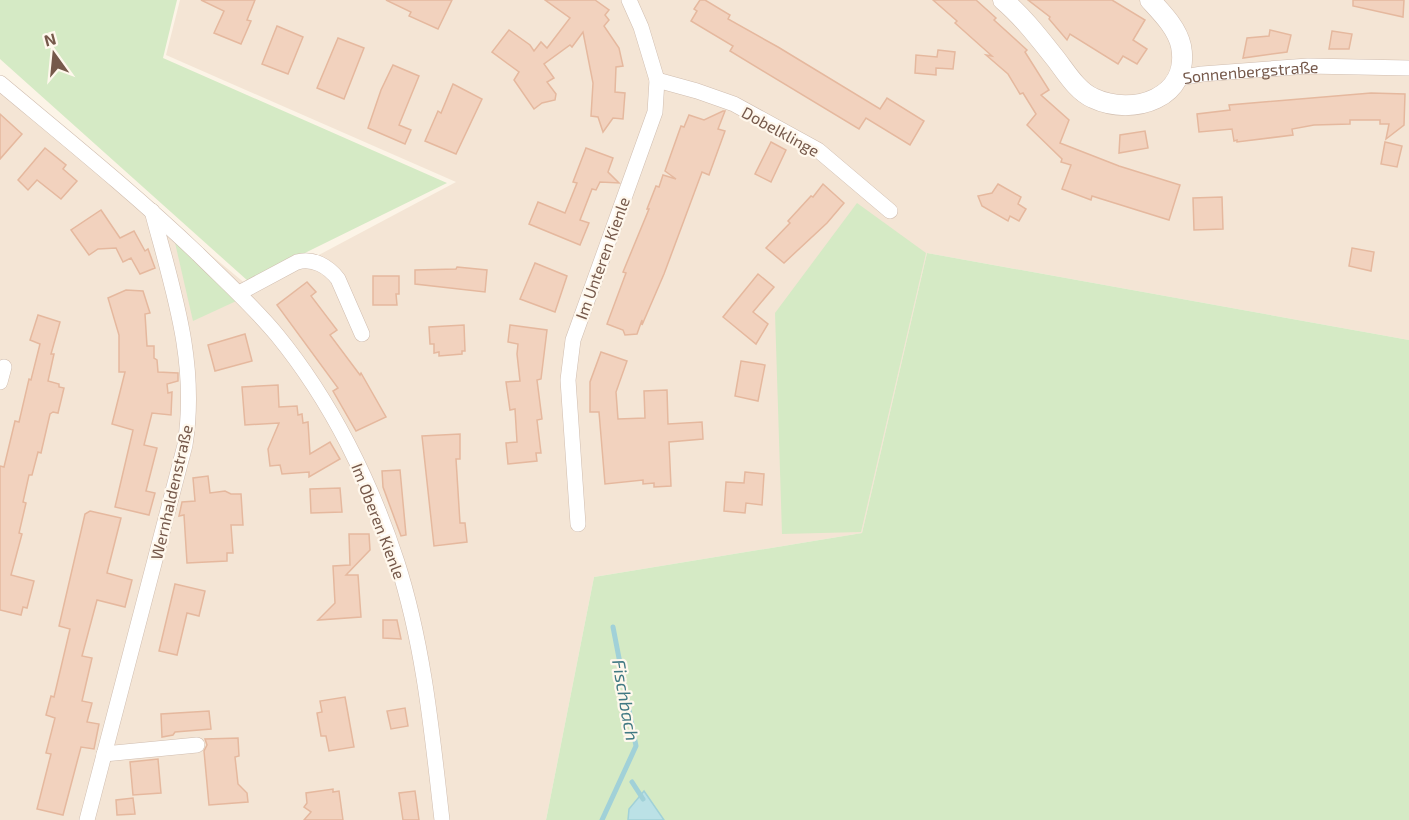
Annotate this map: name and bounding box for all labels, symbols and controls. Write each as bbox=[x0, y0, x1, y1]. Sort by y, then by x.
north arrow bbox=[24, 24, 84, 84]
text: N bbox=[42, 28, 58, 50]
street label: Sonnenbergstraße bbox=[1181, 56, 1319, 87]
street label: Dobelklinge bbox=[739, 102, 823, 160]
street label: Im Unteren Kienle bbox=[571, 194, 633, 322]
street label: Wernhaldenstraße bbox=[146, 423, 196, 561]
street label: Im Oberen Kienle bbox=[348, 460, 410, 582]
water label: Fischbach bbox=[608, 658, 644, 742]

